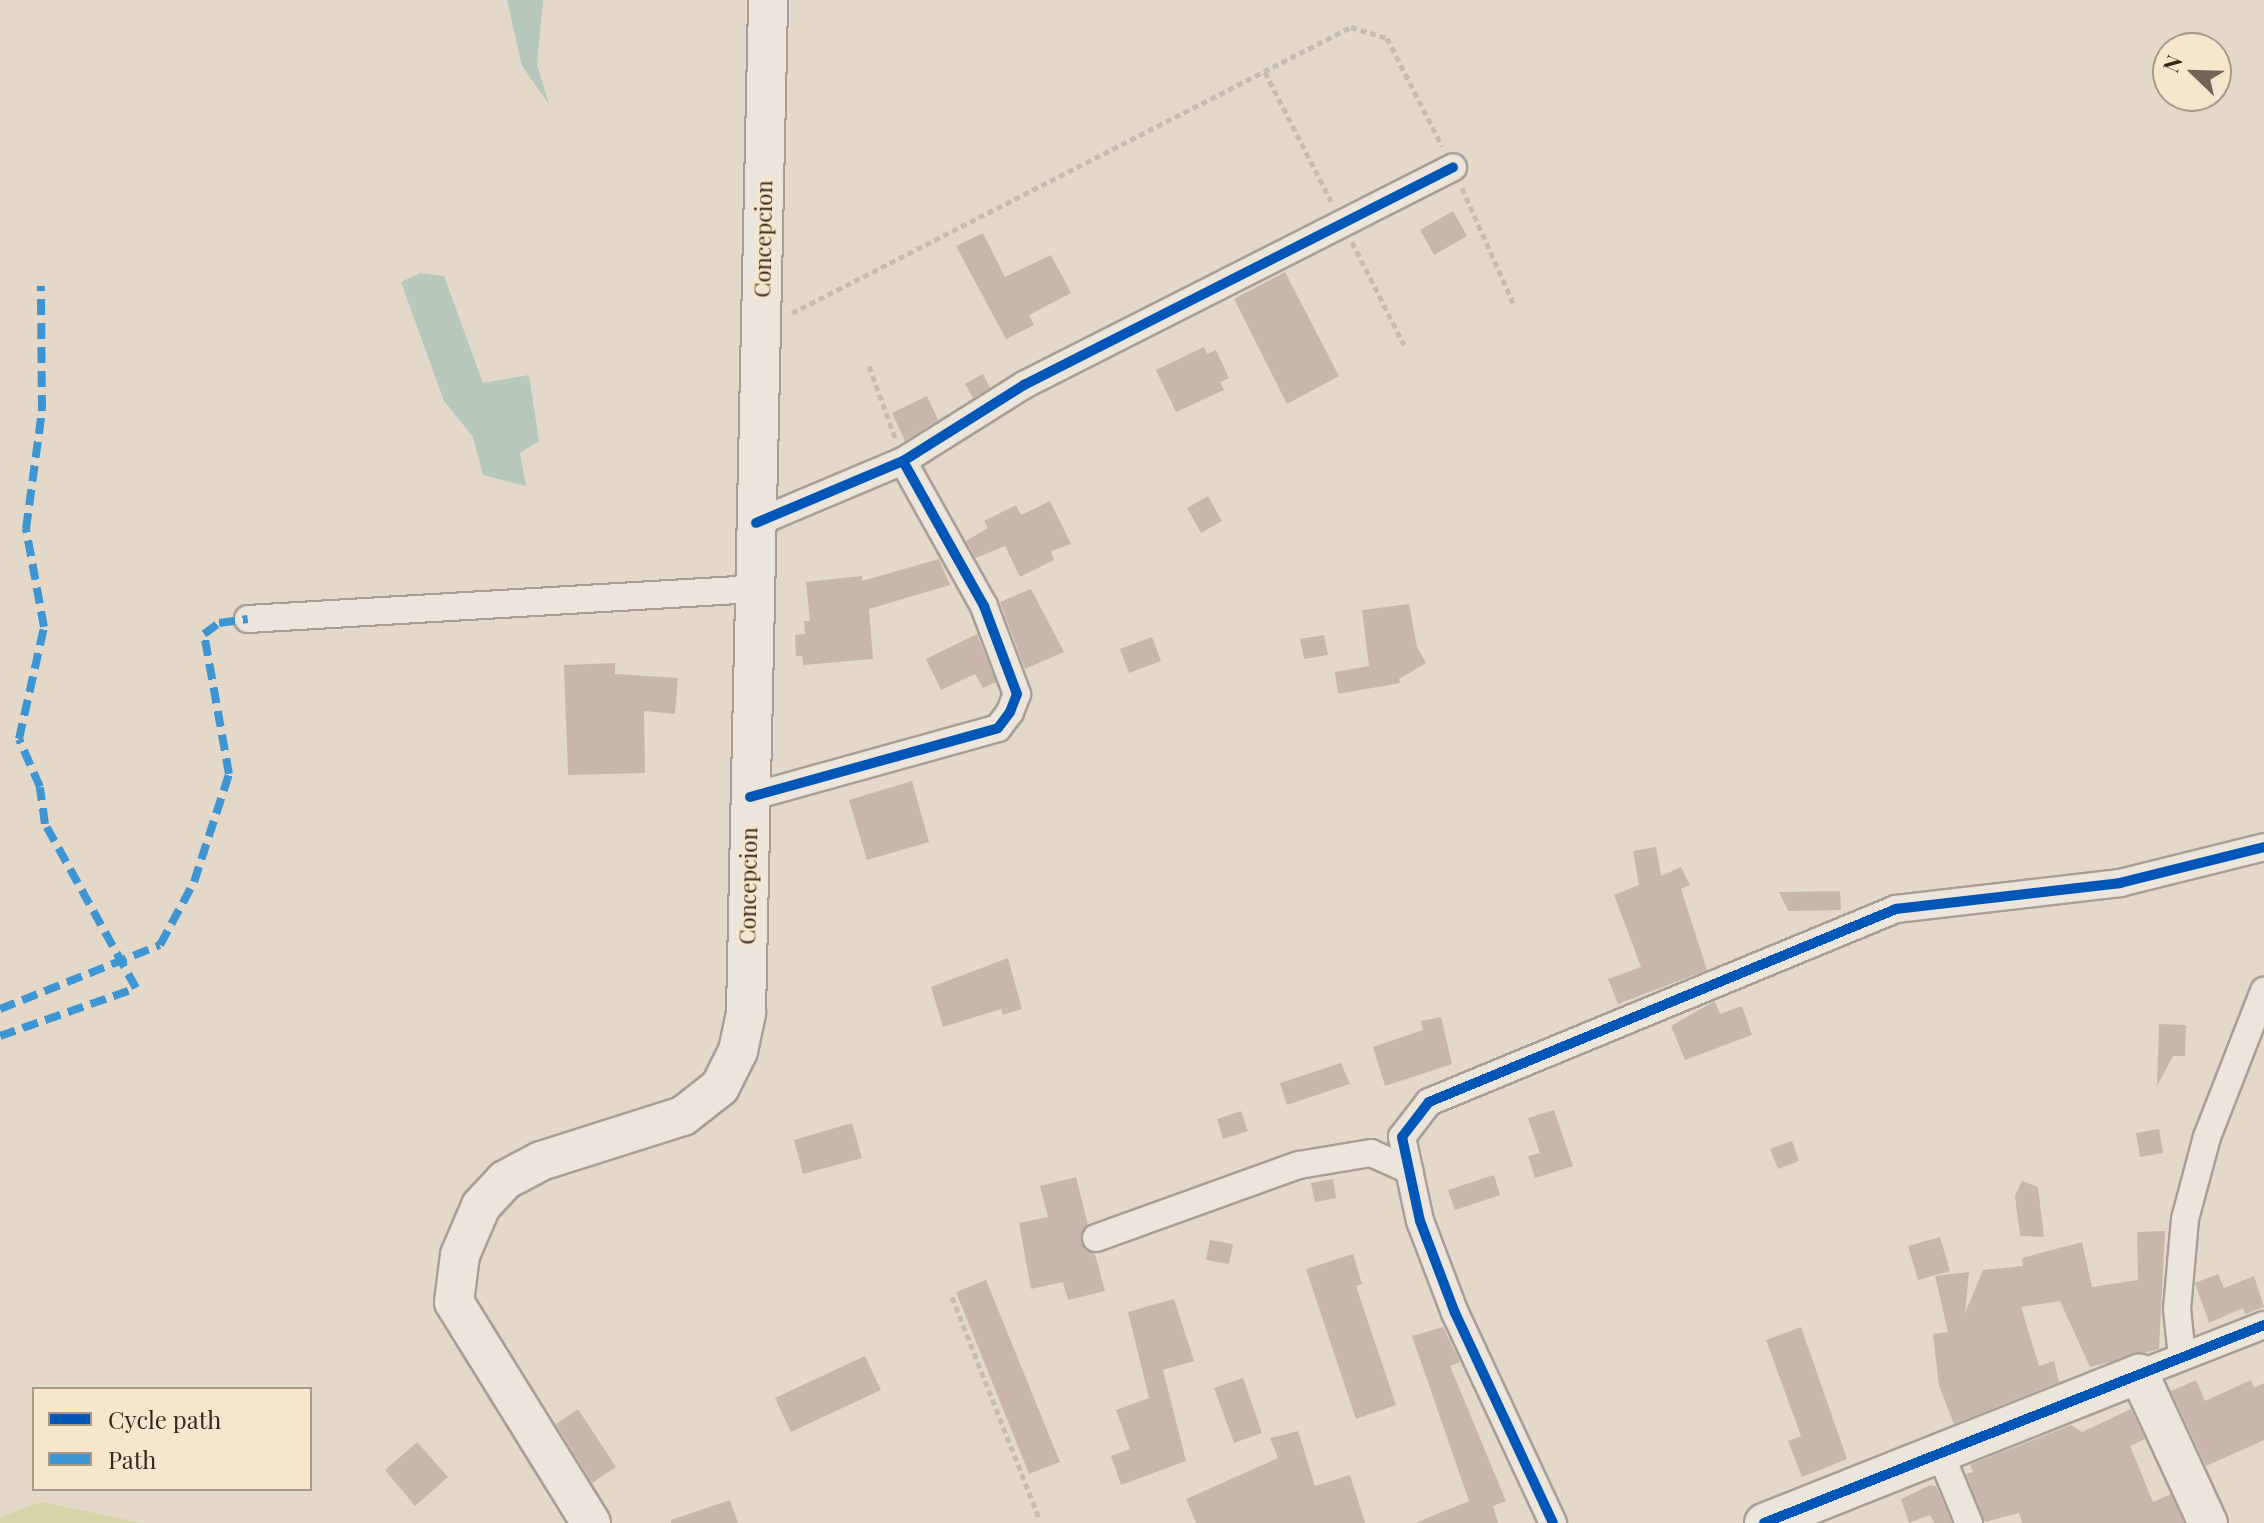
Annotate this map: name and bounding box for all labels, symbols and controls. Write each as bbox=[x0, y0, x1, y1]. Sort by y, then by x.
north arrow bbox=[2152, 32, 2232, 112]
text: N bbox=[2155, 50, 2189, 77]
street label: Concepcion bbox=[749, 180, 777, 298]
street label: Concepcion bbox=[734, 827, 762, 945]
legend bbox=[32, 1387, 312, 1491]
text: Cycle path bbox=[108, 1403, 221, 1435]
text: Path bbox=[108, 1443, 156, 1475]

